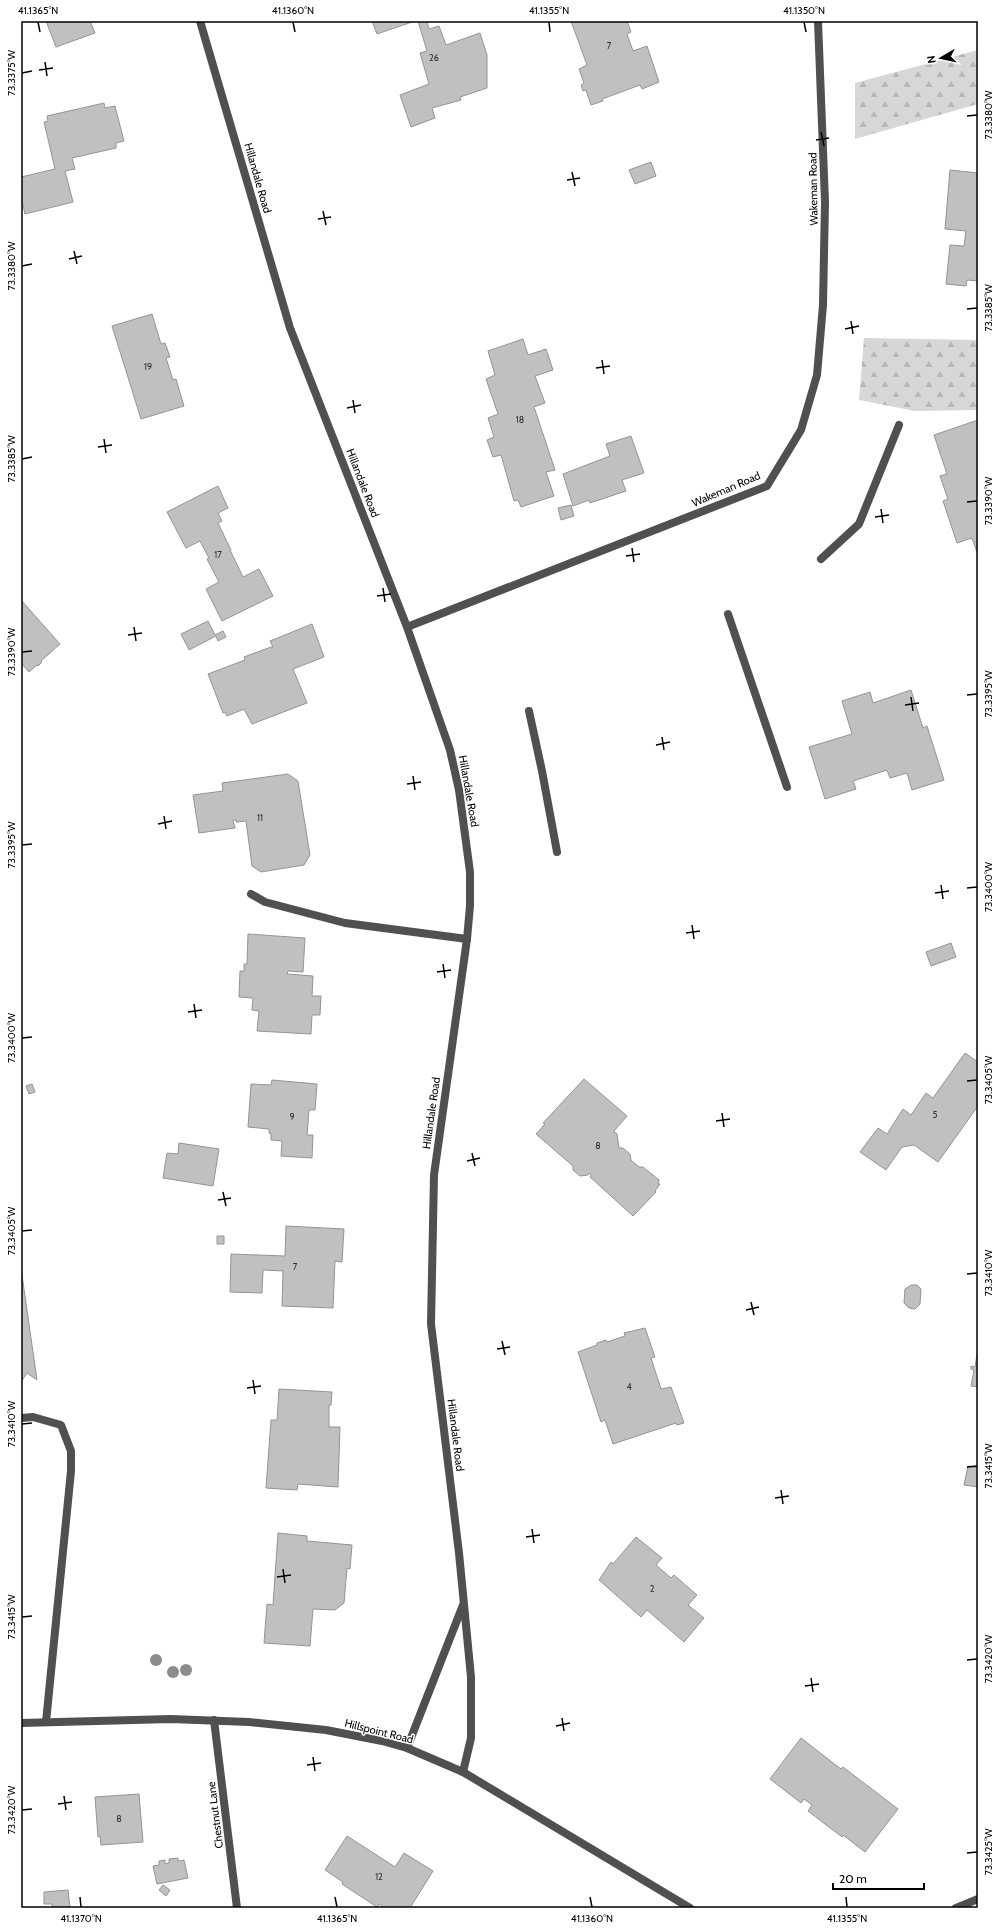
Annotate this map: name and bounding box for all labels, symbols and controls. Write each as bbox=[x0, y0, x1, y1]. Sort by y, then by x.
text: 41.1365°N bbox=[18, 4, 58, 17]
text: 41.1360°N bbox=[272, 4, 314, 17]
text: 41.1355°N bbox=[529, 4, 569, 17]
text: 41.1350°N bbox=[783, 4, 825, 17]
north arrow bbox=[921, 38, 961, 78]
house number: 7 bbox=[607, 40, 612, 51]
text: 73.3375°W bbox=[5, 49, 18, 96]
house number: 26 bbox=[429, 52, 439, 63]
text: N bbox=[924, 55, 939, 65]
text: 73.3380°W bbox=[982, 90, 995, 139]
street label: Hillandale Road bbox=[241, 141, 275, 215]
street label: Wakeman Road bbox=[805, 152, 821, 226]
text: 73.3380°W bbox=[5, 241, 18, 290]
text: 73.3385°W bbox=[982, 284, 995, 332]
house number: 19 bbox=[144, 361, 152, 372]
house number: 18 bbox=[516, 414, 524, 425]
text: 73.3385°W bbox=[5, 435, 18, 483]
street label: Hillandale Road bbox=[343, 447, 383, 519]
street label: Wakeman Road bbox=[690, 468, 762, 510]
text: 73.3390°W bbox=[982, 476, 995, 525]
house number: 17 bbox=[214, 549, 222, 560]
text: 73.3390°W bbox=[5, 627, 18, 676]
text: 73.3395°W bbox=[982, 670, 995, 717]
street label: Hillandale Road bbox=[456, 754, 482, 828]
house number: 11 bbox=[257, 812, 263, 823]
text: 73.3395°W bbox=[5, 821, 18, 868]
text: 73.3400°W bbox=[982, 861, 995, 912]
text: 73.3400°W bbox=[5, 1012, 18, 1063]
text: 73.3405°W bbox=[982, 1055, 995, 1104]
street label: Hillandale Road bbox=[419, 1076, 443, 1150]
house number: 5 bbox=[933, 1109, 938, 1120]
house number: 9 bbox=[289, 1111, 295, 1122]
house number: 8 bbox=[595, 1140, 601, 1151]
text: 73.3405°W bbox=[5, 1206, 18, 1255]
text: 73.3410°W bbox=[982, 1249, 995, 1296]
house number: 7 bbox=[293, 1261, 298, 1272]
house number: 4 bbox=[626, 1381, 632, 1392]
street label: Hillandale Road bbox=[445, 1398, 467, 1472]
text: 73.3410°W bbox=[5, 1400, 18, 1447]
text: 73.3415°W bbox=[982, 1443, 995, 1488]
house number: 2 bbox=[650, 1583, 655, 1594]
text: 73.3415°W bbox=[5, 1594, 18, 1639]
text: 73.3420°W bbox=[982, 1634, 995, 1683]
street label: Hillspoint Road bbox=[343, 1716, 415, 1746]
street label: Chestnut Lane bbox=[204, 1780, 226, 1849]
text: 73.3420°W bbox=[5, 1785, 18, 1834]
house number: 8 bbox=[116, 1813, 122, 1824]
text: 73.3425°W bbox=[982, 1828, 995, 1875]
scale bar bbox=[833, 1865, 924, 1891]
house number: 12 bbox=[375, 1871, 383, 1882]
text: 20 m bbox=[839, 1871, 867, 1886]
text: 41.1370°N bbox=[60, 1912, 102, 1925]
text: 41.1365°N bbox=[317, 1912, 357, 1925]
text: 41.1360°N bbox=[571, 1912, 613, 1925]
text: 41.1355°N bbox=[827, 1912, 867, 1925]

